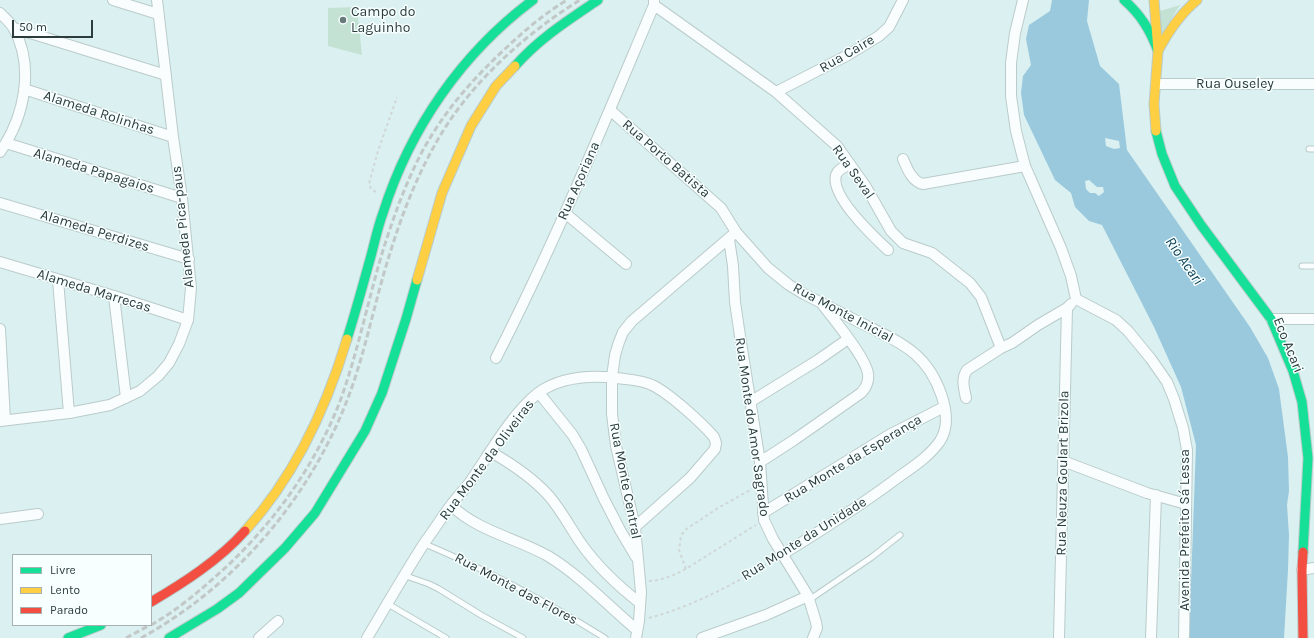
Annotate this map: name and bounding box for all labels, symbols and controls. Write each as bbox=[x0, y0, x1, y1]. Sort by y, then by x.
place label: Campo do Laguinho bbox=[351, 4, 415, 36]
scale bar bbox=[14, 12, 95, 38]
marker: Campo do Laguinho bbox=[338, 15, 348, 25]
text: 50 m bbox=[19, 20, 47, 34]
street label: Rua Caire bbox=[816, 32, 878, 76]
street label: Rua Ouseley bbox=[1196, 76, 1274, 92]
street label: Alameda Rolinhas bbox=[41, 87, 157, 139]
street label: Rua Porto Batista bbox=[619, 116, 713, 202]
street label: Rua Açoriana bbox=[554, 139, 604, 223]
street label: Rua Seval bbox=[828, 142, 878, 202]
street label: Alameda Papagaios bbox=[32, 145, 156, 197]
street label: Alameda Pica-paus bbox=[168, 165, 198, 289]
street label: Alameda Perdizes bbox=[39, 206, 151, 256]
water label: Rio Acari bbox=[1161, 234, 1207, 288]
street label: Alameda Marrecas bbox=[35, 266, 153, 316]
street label: Rua Monte Inicial bbox=[790, 279, 896, 347]
street label: Eco Acari bbox=[1269, 315, 1307, 375]
street label: Rua Monte do Amor Sagrado bbox=[731, 336, 773, 518]
street label: Rua Neuza Goulart Brizola bbox=[1053, 390, 1073, 556]
street label: Rua Monte da Oliveiras bbox=[436, 396, 538, 524]
street label: Rua Monte da Esperança bbox=[781, 411, 925, 507]
street label: Rua Monte Central bbox=[605, 421, 645, 541]
street label: Avenida Prefeito Sá Lessa bbox=[1177, 449, 1193, 611]
street label: Rua Monte da Unidade bbox=[738, 494, 870, 584]
street label: Rua Monte das Flores bbox=[452, 549, 580, 629]
legend bbox=[12, 554, 152, 626]
text: Livre bbox=[50, 563, 76, 577]
text: Lento bbox=[50, 583, 80, 597]
text: Parado bbox=[50, 603, 88, 617]

